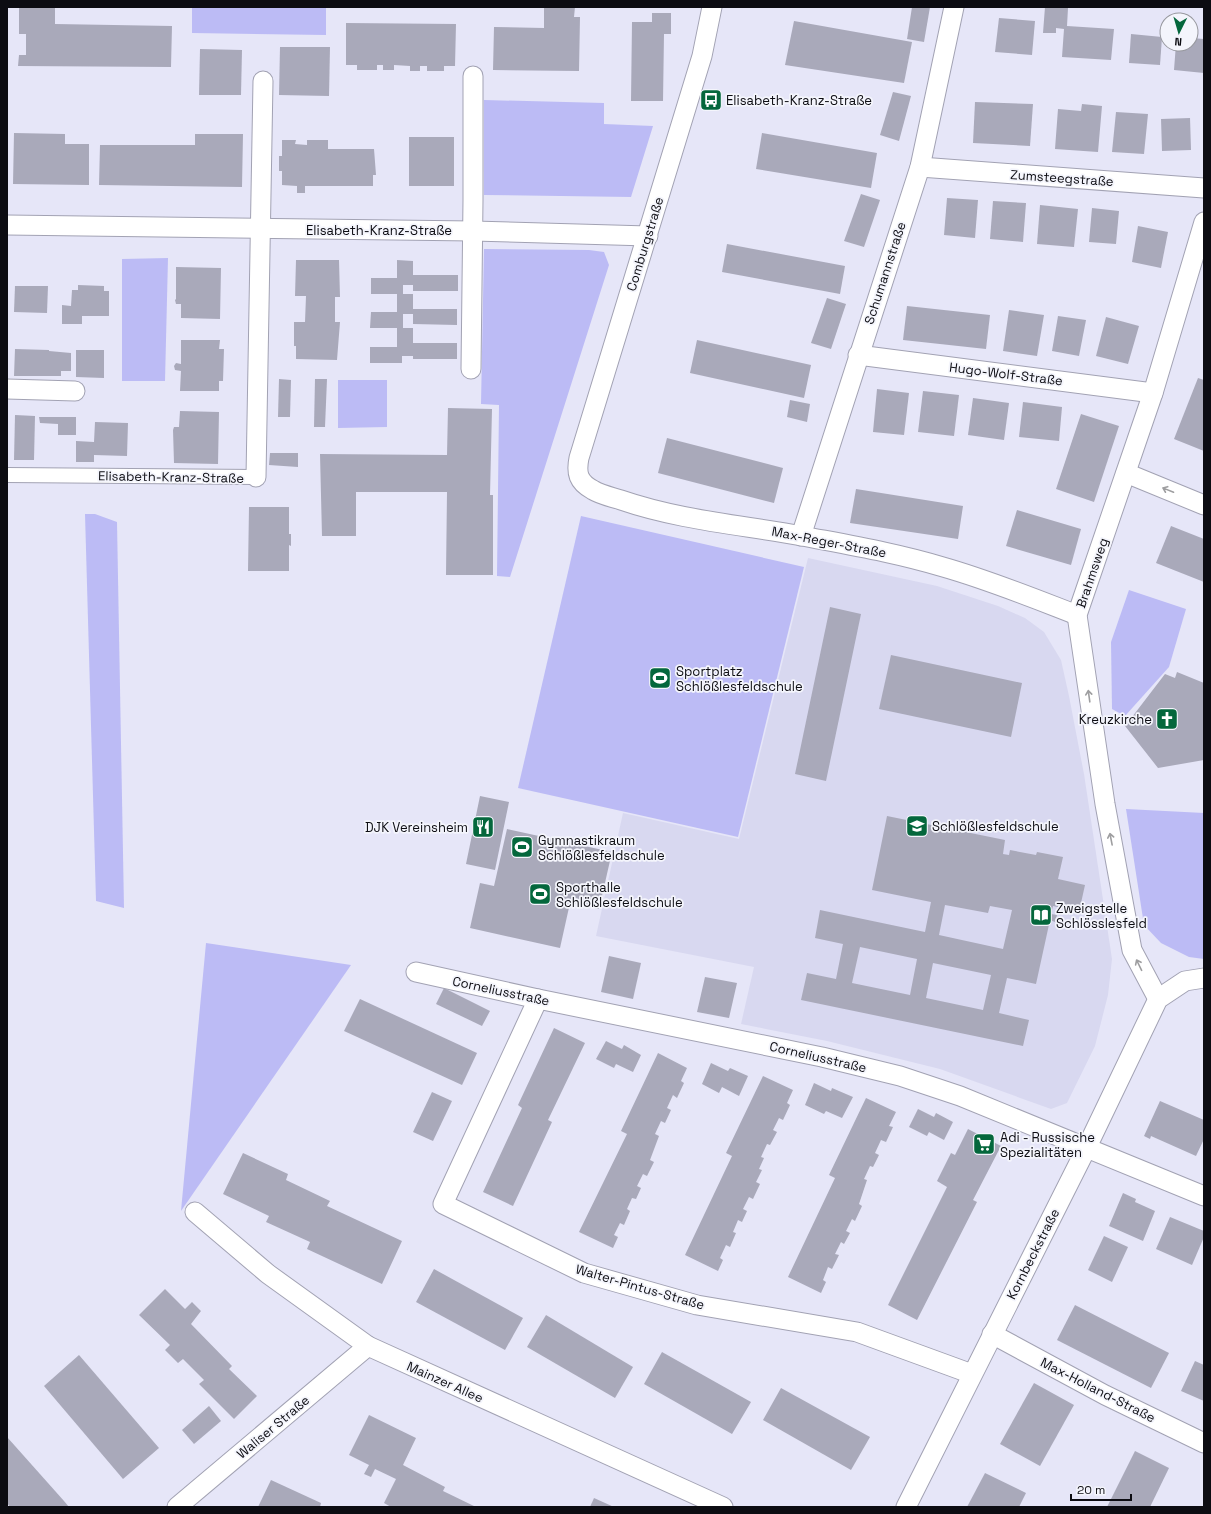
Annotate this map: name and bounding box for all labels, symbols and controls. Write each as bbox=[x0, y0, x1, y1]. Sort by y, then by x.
north arrow bbox=[1159, 12, 1199, 52]
text: N bbox=[1174, 35, 1182, 49]
bus stop icon: Elisabeth-Kranz-Straße bbox=[698, 87, 724, 113]
place label: Elisabeth-Kranz-Straße bbox=[726, 92, 872, 109]
street label: Zumsteegstraße bbox=[1010, 166, 1114, 190]
street label: Comburgstraße bbox=[623, 195, 667, 293]
street label: Schumannstraße bbox=[860, 220, 910, 326]
street label: Elisabeth-Kranz-Straße bbox=[306, 222, 452, 239]
street label: Hugo-Wolf-Straße bbox=[948, 359, 1064, 389]
street label: Elisabeth-Kranz-Straße bbox=[98, 467, 244, 487]
one-way arrow bbox=[1162, 486, 1174, 494]
street label: Max-Reger-Straße bbox=[770, 523, 888, 561]
street label: Brahmsweg bbox=[1072, 536, 1112, 610]
place label: Sportplatz Schlößlesfeldschule bbox=[676, 663, 803, 695]
sports icon: Sportplatz Schlößlesfeldschule bbox=[647, 665, 673, 691]
one-way arrow bbox=[1085, 690, 1093, 703]
church icon: Kreuzkirche bbox=[1154, 706, 1180, 732]
place label: Kreuzkirche bbox=[1079, 711, 1152, 728]
school or university icon: Schlößlesfeldschule bbox=[904, 813, 930, 839]
restaurant icon: DJK Vereinsheim bbox=[470, 814, 496, 840]
place label: Schlößlesfeldschule bbox=[932, 818, 1059, 835]
place label: DJK Vereinsheim bbox=[365, 819, 468, 836]
place label: Gymnastikraum Schlößlesfeldschule bbox=[538, 832, 665, 864]
one-way arrow bbox=[1107, 833, 1115, 846]
sports icon: Gymnastikraum Schlößlesfeldschule bbox=[509, 834, 535, 860]
place label: Sporthalle Schlößlesfeldschule bbox=[556, 879, 683, 911]
sports icon: Sporthalle Schlößlesfeldschule bbox=[527, 881, 553, 907]
place label: Zweigstelle Schlösslesfeld bbox=[1056, 900, 1147, 932]
library icon: Zweigstelle Schlösslesfeld bbox=[1028, 902, 1054, 928]
one-way arrow bbox=[1135, 959, 1142, 971]
street label: Corneliusstraße bbox=[451, 972, 551, 1010]
street label: Corneliusstraße bbox=[768, 1038, 868, 1076]
place label: Adi - Russische Spezialitäten bbox=[1000, 1129, 1095, 1161]
supermarket icon: Adi - Russische Spezialitäten bbox=[971, 1131, 997, 1157]
street label: Kornbeckstraße bbox=[1003, 1206, 1063, 1302]
street label: Walter-Pintus-Straße bbox=[574, 1260, 706, 1314]
street label: Max-Holland-Straße bbox=[1038, 1354, 1158, 1426]
street label: Mainzer Allee bbox=[404, 1358, 486, 1406]
street label: Waliser Straße bbox=[233, 1392, 313, 1462]
scale bar bbox=[1071, 1476, 1131, 1502]
text: 20 m bbox=[1077, 1482, 1105, 1498]

